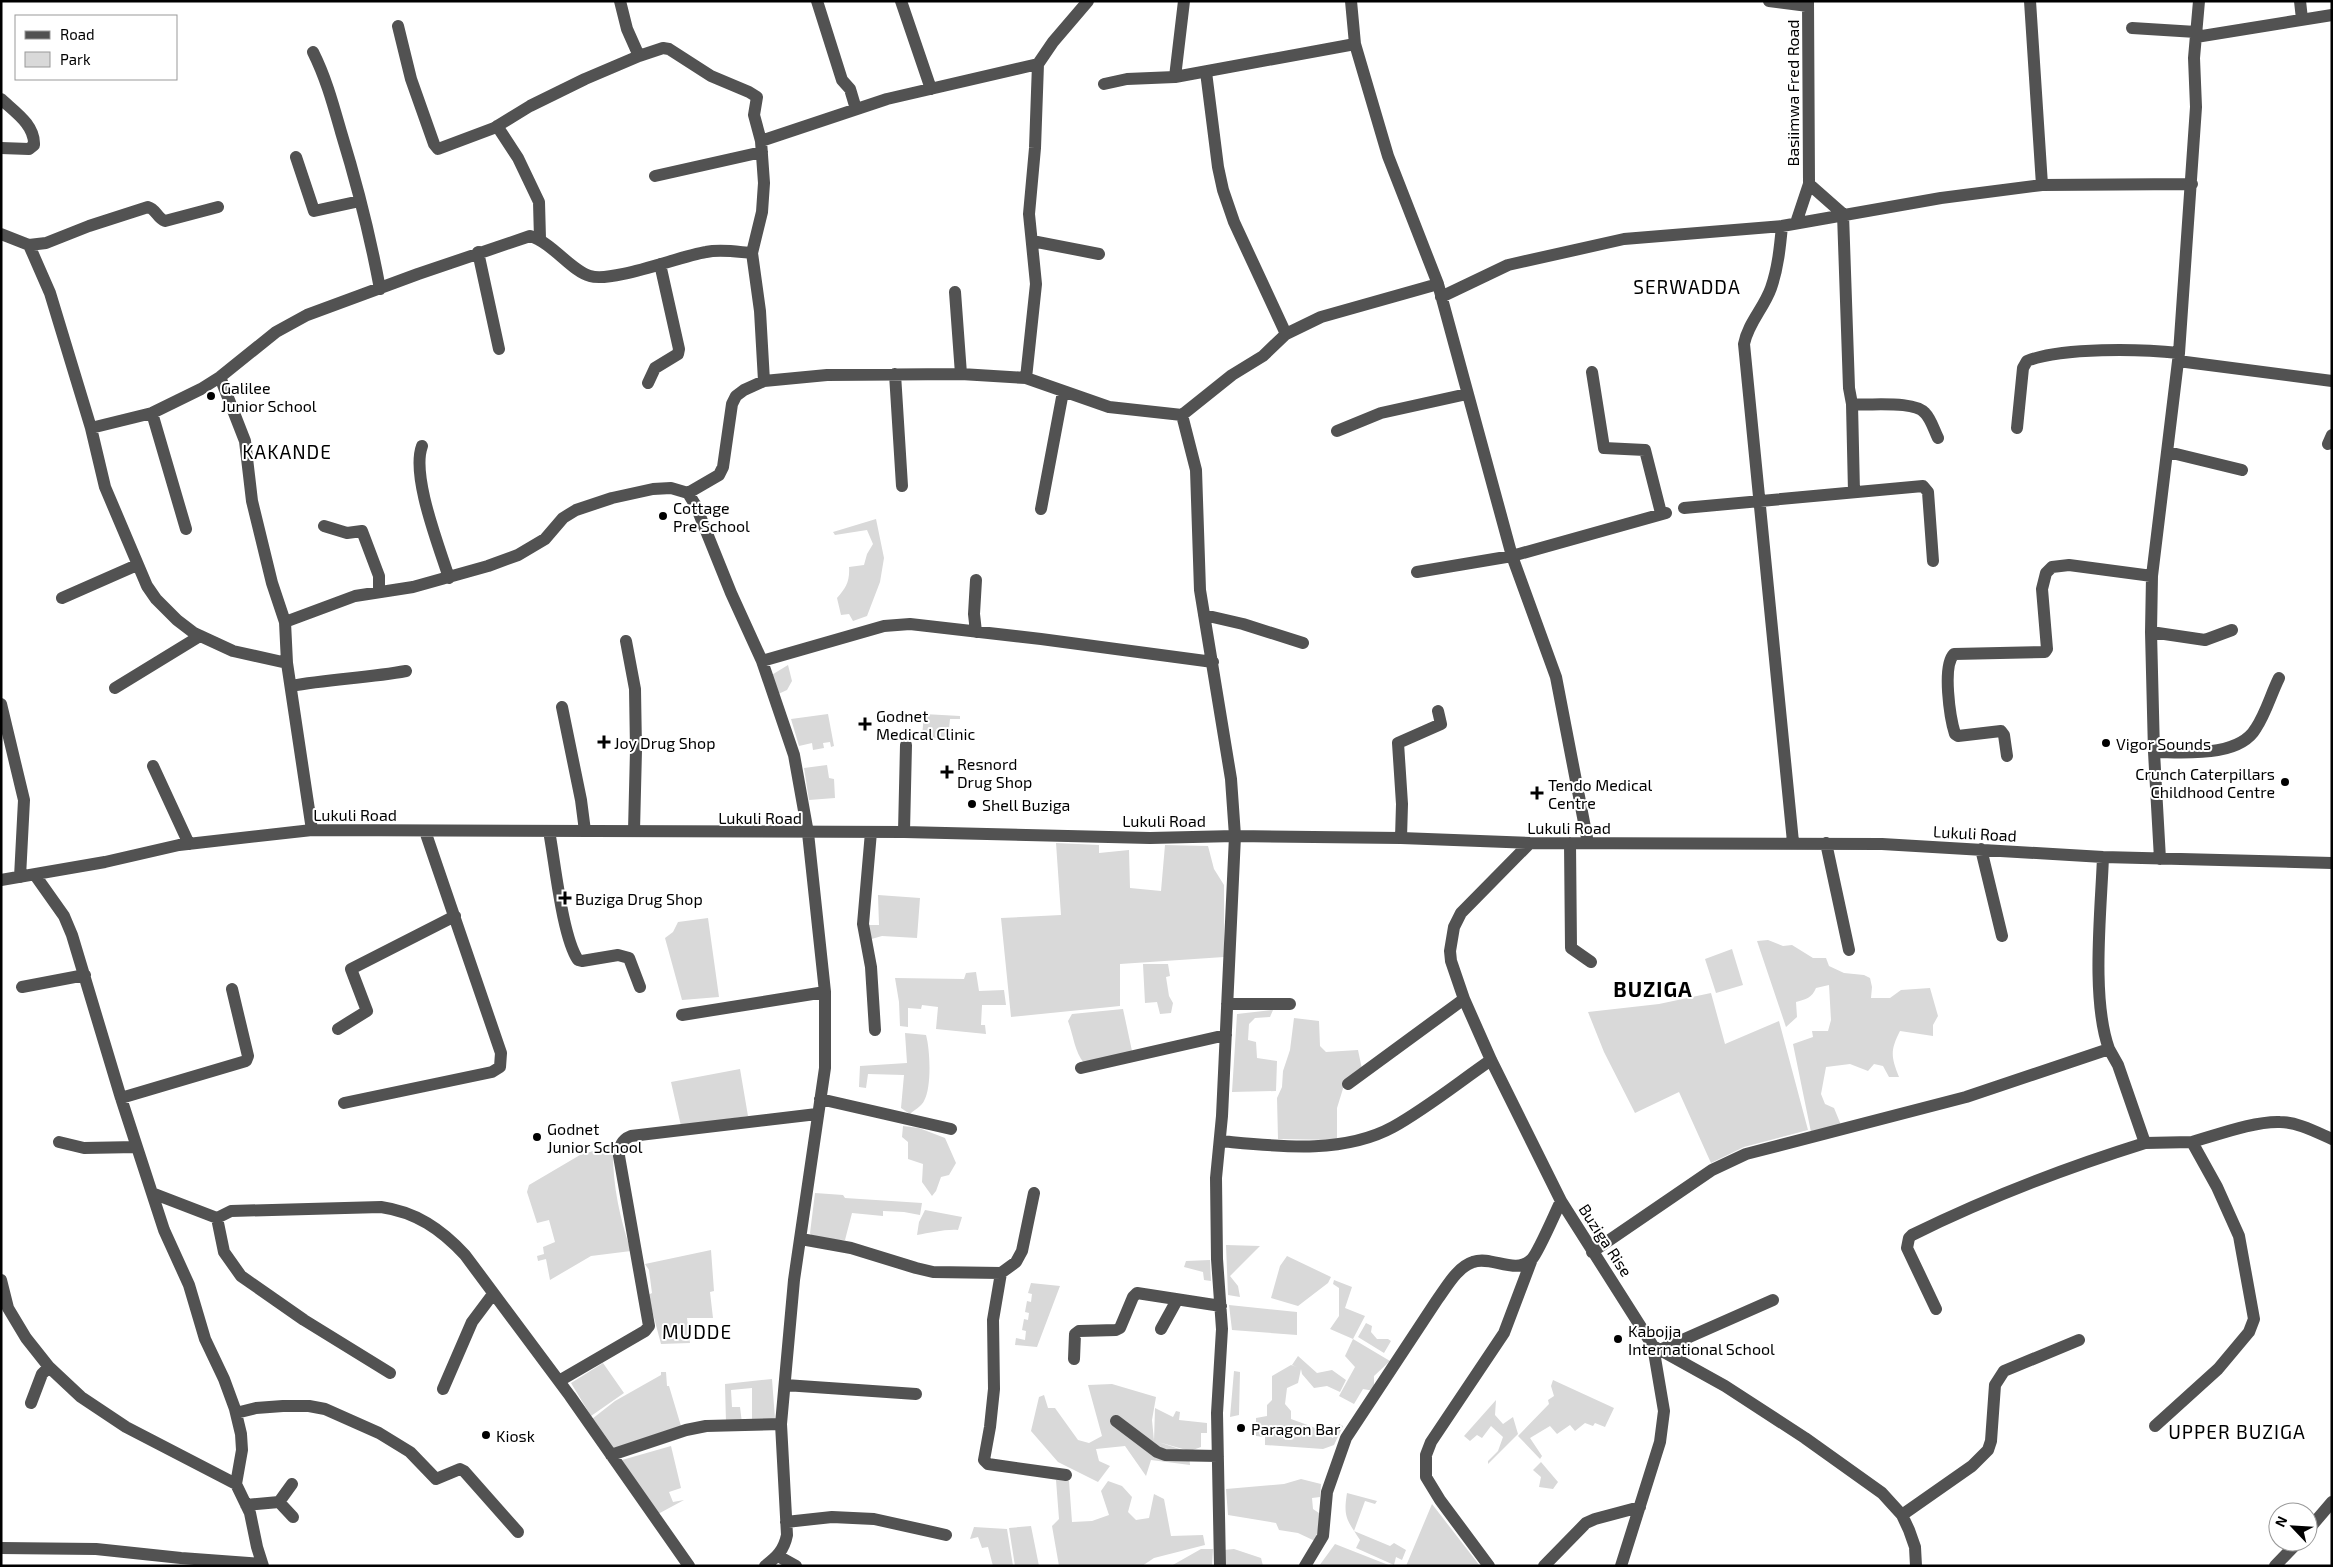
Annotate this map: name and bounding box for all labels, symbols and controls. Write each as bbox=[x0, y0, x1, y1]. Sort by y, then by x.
legend bbox=[15, 15, 178, 80]
street label: Basiimwa Fred Road bbox=[1783, 19, 1802, 167]
text: Road bbox=[60, 25, 95, 43]
text: Park bbox=[60, 50, 91, 68]
district label: SERWADDA bbox=[1633, 275, 1741, 298]
place label: Galilee Junior School bbox=[221, 378, 317, 415]
marker: Galilee Junior School bbox=[205, 390, 217, 402]
district label: KAKANDE bbox=[242, 440, 332, 463]
place label: Cottage Pre School bbox=[673, 498, 750, 535]
marker: Cottage Pre School bbox=[657, 510, 669, 522]
place label: Godnet Medical Clinic bbox=[876, 706, 975, 743]
marker: Godnet Medical Clinic bbox=[858, 717, 872, 731]
place label: Joy Drug Shop bbox=[614, 733, 715, 752]
place label: Vigor Sounds bbox=[2116, 734, 2211, 753]
marker: Joy Drug Shop bbox=[598, 736, 610, 748]
marker: Vigor Sounds bbox=[2100, 737, 2112, 749]
place label: Resnord Drug Shop bbox=[957, 754, 1032, 791]
place label: Crunch Caterpillars Childhood Centre bbox=[2135, 764, 2275, 801]
marker: Resnord Drug Shop bbox=[941, 766, 953, 778]
place label: Tendo Medical Centre bbox=[1548, 775, 1653, 812]
marker: Crunch Caterpillars Childhood Centre bbox=[2279, 776, 2291, 788]
marker: Tendo Medical Centre bbox=[1530, 786, 1544, 800]
place label: Shell Buziga bbox=[982, 795, 1070, 814]
marker: Shell Buziga bbox=[966, 798, 978, 810]
street label: Lukuli Road bbox=[313, 805, 397, 824]
street label: Lukuli Road bbox=[718, 808, 802, 827]
street label: Lukuli Road bbox=[1122, 811, 1206, 830]
street label: Lukuli Road bbox=[1527, 818, 1611, 837]
street label: Lukuli Road bbox=[1933, 821, 2017, 845]
place label: Buziga Drug Shop bbox=[575, 889, 703, 908]
marker: Buziga Drug Shop bbox=[559, 892, 571, 904]
district label: BUZIGA bbox=[1613, 976, 1693, 1001]
place label: Godnet Junior School bbox=[547, 1119, 643, 1156]
marker: Godnet Junior School bbox=[531, 1131, 543, 1143]
street label: Buziga Rise bbox=[1575, 1200, 1637, 1280]
district label: MUDDE bbox=[662, 1320, 732, 1343]
place label: Kabojja International School bbox=[1628, 1321, 1775, 1358]
marker: Kabojja International School bbox=[1612, 1333, 1624, 1345]
place label: Paragon Bar bbox=[1251, 1419, 1341, 1438]
district label: UPPER BUZIGA bbox=[2168, 1420, 2306, 1443]
marker: Paragon Bar bbox=[1235, 1422, 1247, 1434]
place label: Kiosk bbox=[496, 1426, 535, 1445]
marker: Kiosk bbox=[480, 1429, 492, 1441]
north arrow bbox=[2268, 1502, 2318, 1552]
text: N bbox=[2271, 1513, 2291, 1529]

